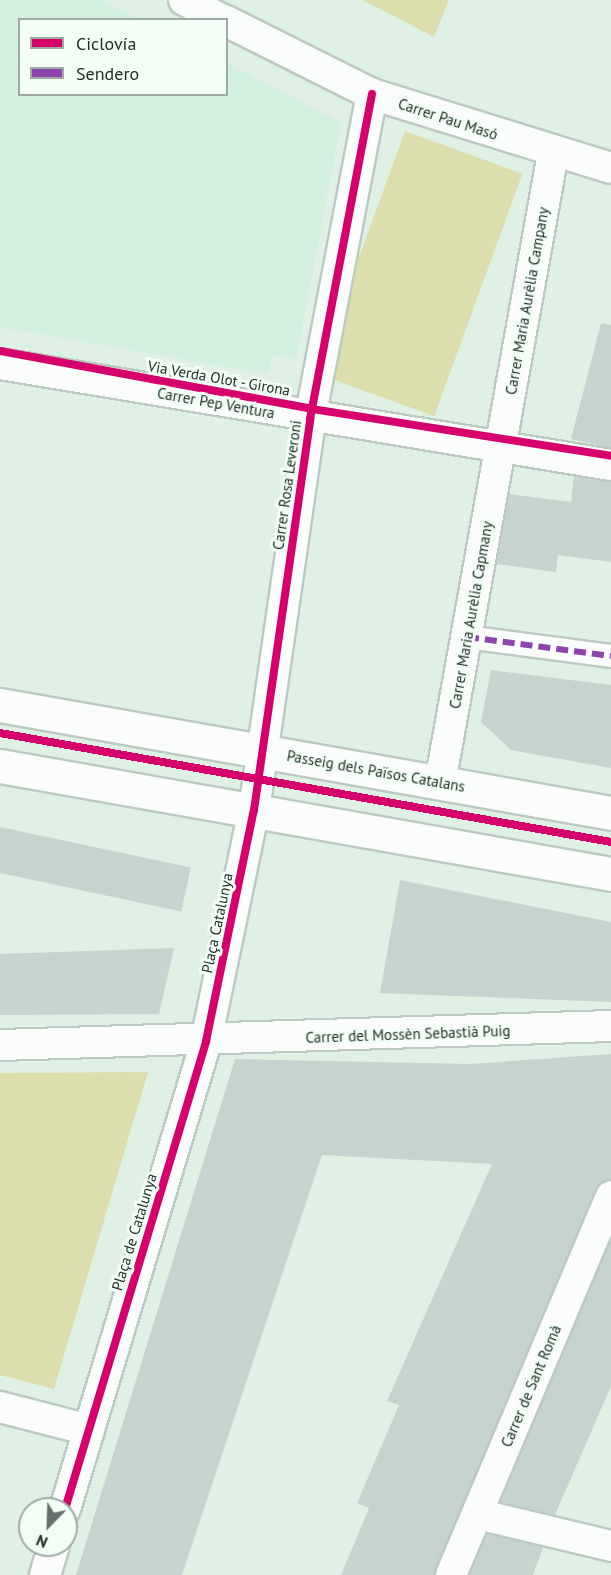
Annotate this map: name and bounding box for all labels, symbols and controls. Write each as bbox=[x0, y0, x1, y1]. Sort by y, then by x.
legend bbox=[18, 18, 228, 96]
text: Ciclovía bbox=[76, 32, 136, 55]
text: Sendero bbox=[76, 62, 139, 85]
street label: Carrer Pau Masó bbox=[396, 94, 500, 144]
street label: Carrer Maria Aurèlia Campany bbox=[502, 206, 552, 396]
street label: Via Verda Olot - Girona bbox=[145, 356, 293, 400]
street label: Carrer Pep Ventura bbox=[156, 384, 276, 422]
street label: Carrer Rosa Leveroni bbox=[269, 419, 305, 551]
street label: Carrer Maria Aurèlia Capmany bbox=[446, 520, 496, 710]
street label: Passeig dels Països Catalans bbox=[285, 746, 467, 796]
street label: Plaça Catalunya bbox=[198, 871, 236, 975]
street label: Carrer del Mossèn Sebastià Puig bbox=[305, 1021, 511, 1047]
street label: Plaça de Catalunya bbox=[108, 1171, 160, 1293]
street label: Carrer de Sant Romà bbox=[497, 1322, 565, 1450]
north arrow bbox=[18, 1497, 78, 1557]
text: N bbox=[33, 1530, 51, 1553]

